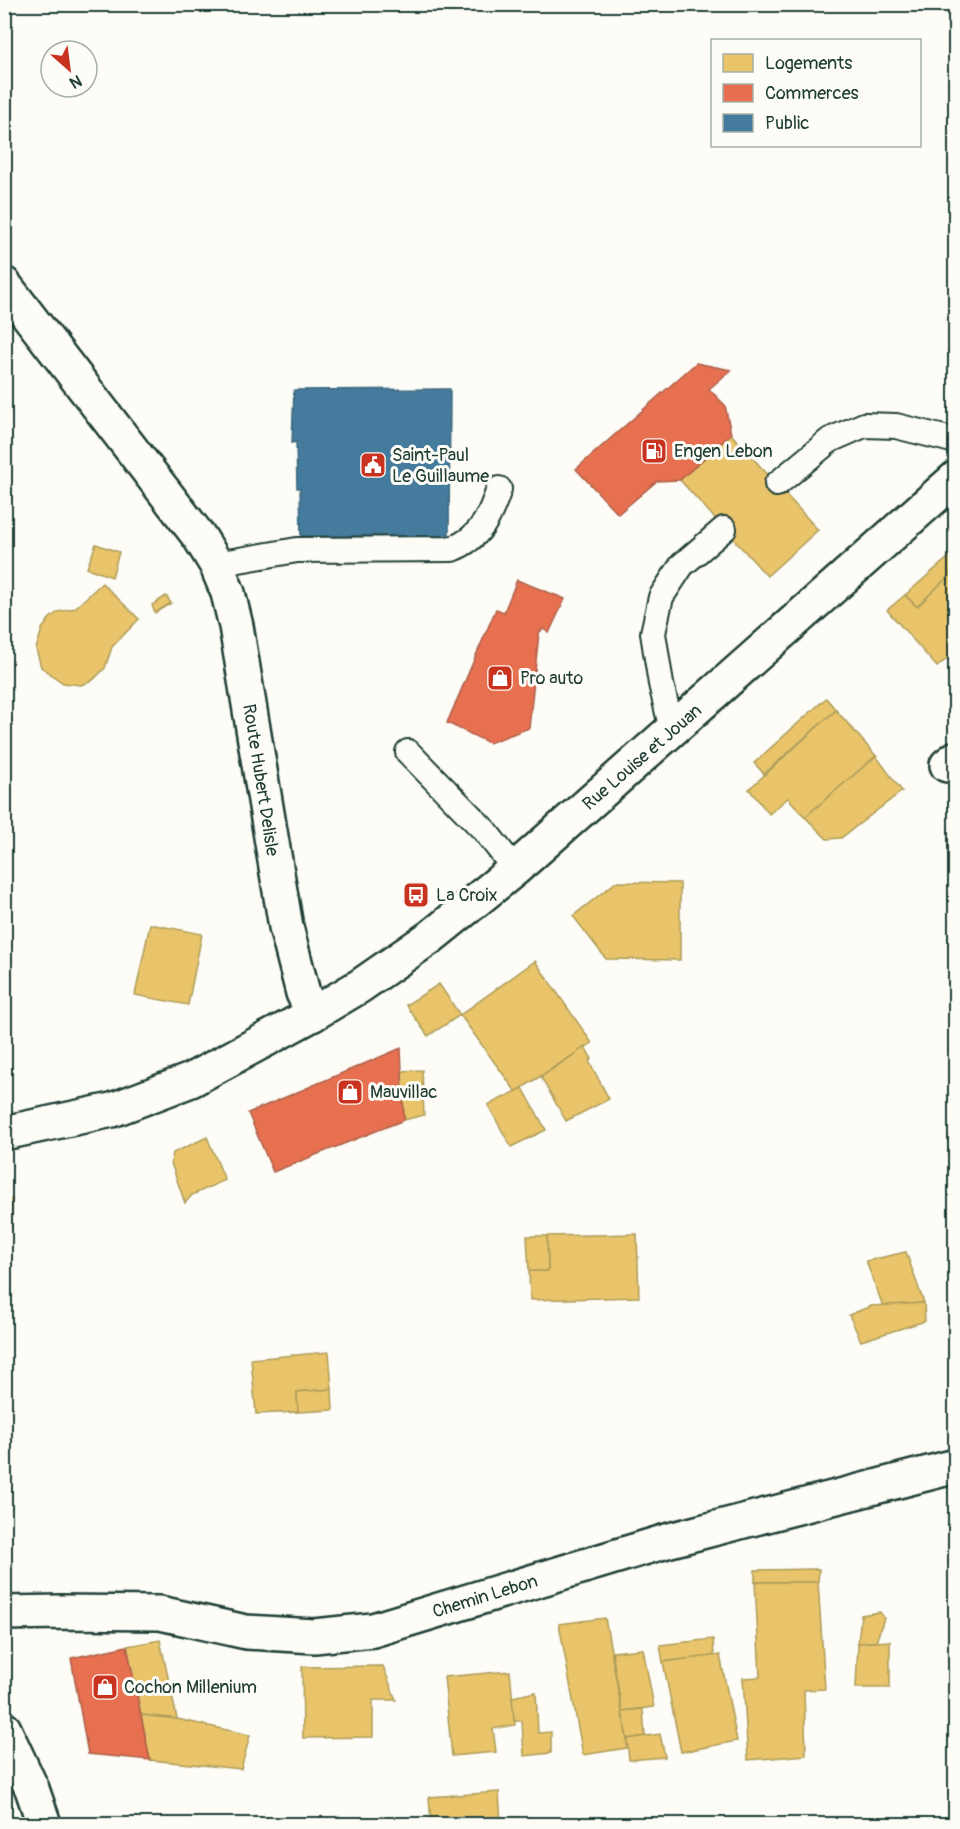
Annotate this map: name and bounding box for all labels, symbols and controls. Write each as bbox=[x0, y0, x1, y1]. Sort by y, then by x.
north arrow bbox=[39, 39, 99, 99]
legend bbox=[711, 39, 921, 147]
text: Logements bbox=[765, 52, 852, 75]
text: N bbox=[66, 70, 85, 93]
text: Commerces bbox=[765, 82, 859, 105]
text: Public bbox=[765, 112, 809, 135]
fuel station icon: Engen Lebon bbox=[639, 436, 669, 466]
place label: Engen Lebon bbox=[674, 440, 773, 463]
place label: Saint-Paul Le Guillaume bbox=[392, 444, 489, 488]
public building icon: Saint-Paul Le Guillaume bbox=[358, 450, 388, 480]
shop icon: Pro auto bbox=[485, 663, 515, 693]
place label: Pro auto bbox=[520, 667, 584, 690]
street label: Rue Louise et Jouan bbox=[578, 699, 707, 815]
street label: Route Hubert Delisle bbox=[237, 702, 284, 858]
bus stop icon: La Croix bbox=[401, 880, 431, 910]
place label: La Croix bbox=[436, 884, 497, 907]
shop icon: Mauvillac bbox=[335, 1077, 365, 1107]
place label: Mauvillac bbox=[370, 1081, 437, 1104]
street label: Chemin Lebon bbox=[430, 1570, 541, 1623]
shop icon: Cochon Millenium bbox=[90, 1672, 120, 1702]
place label: Cochon Millenium bbox=[124, 1676, 257, 1699]

